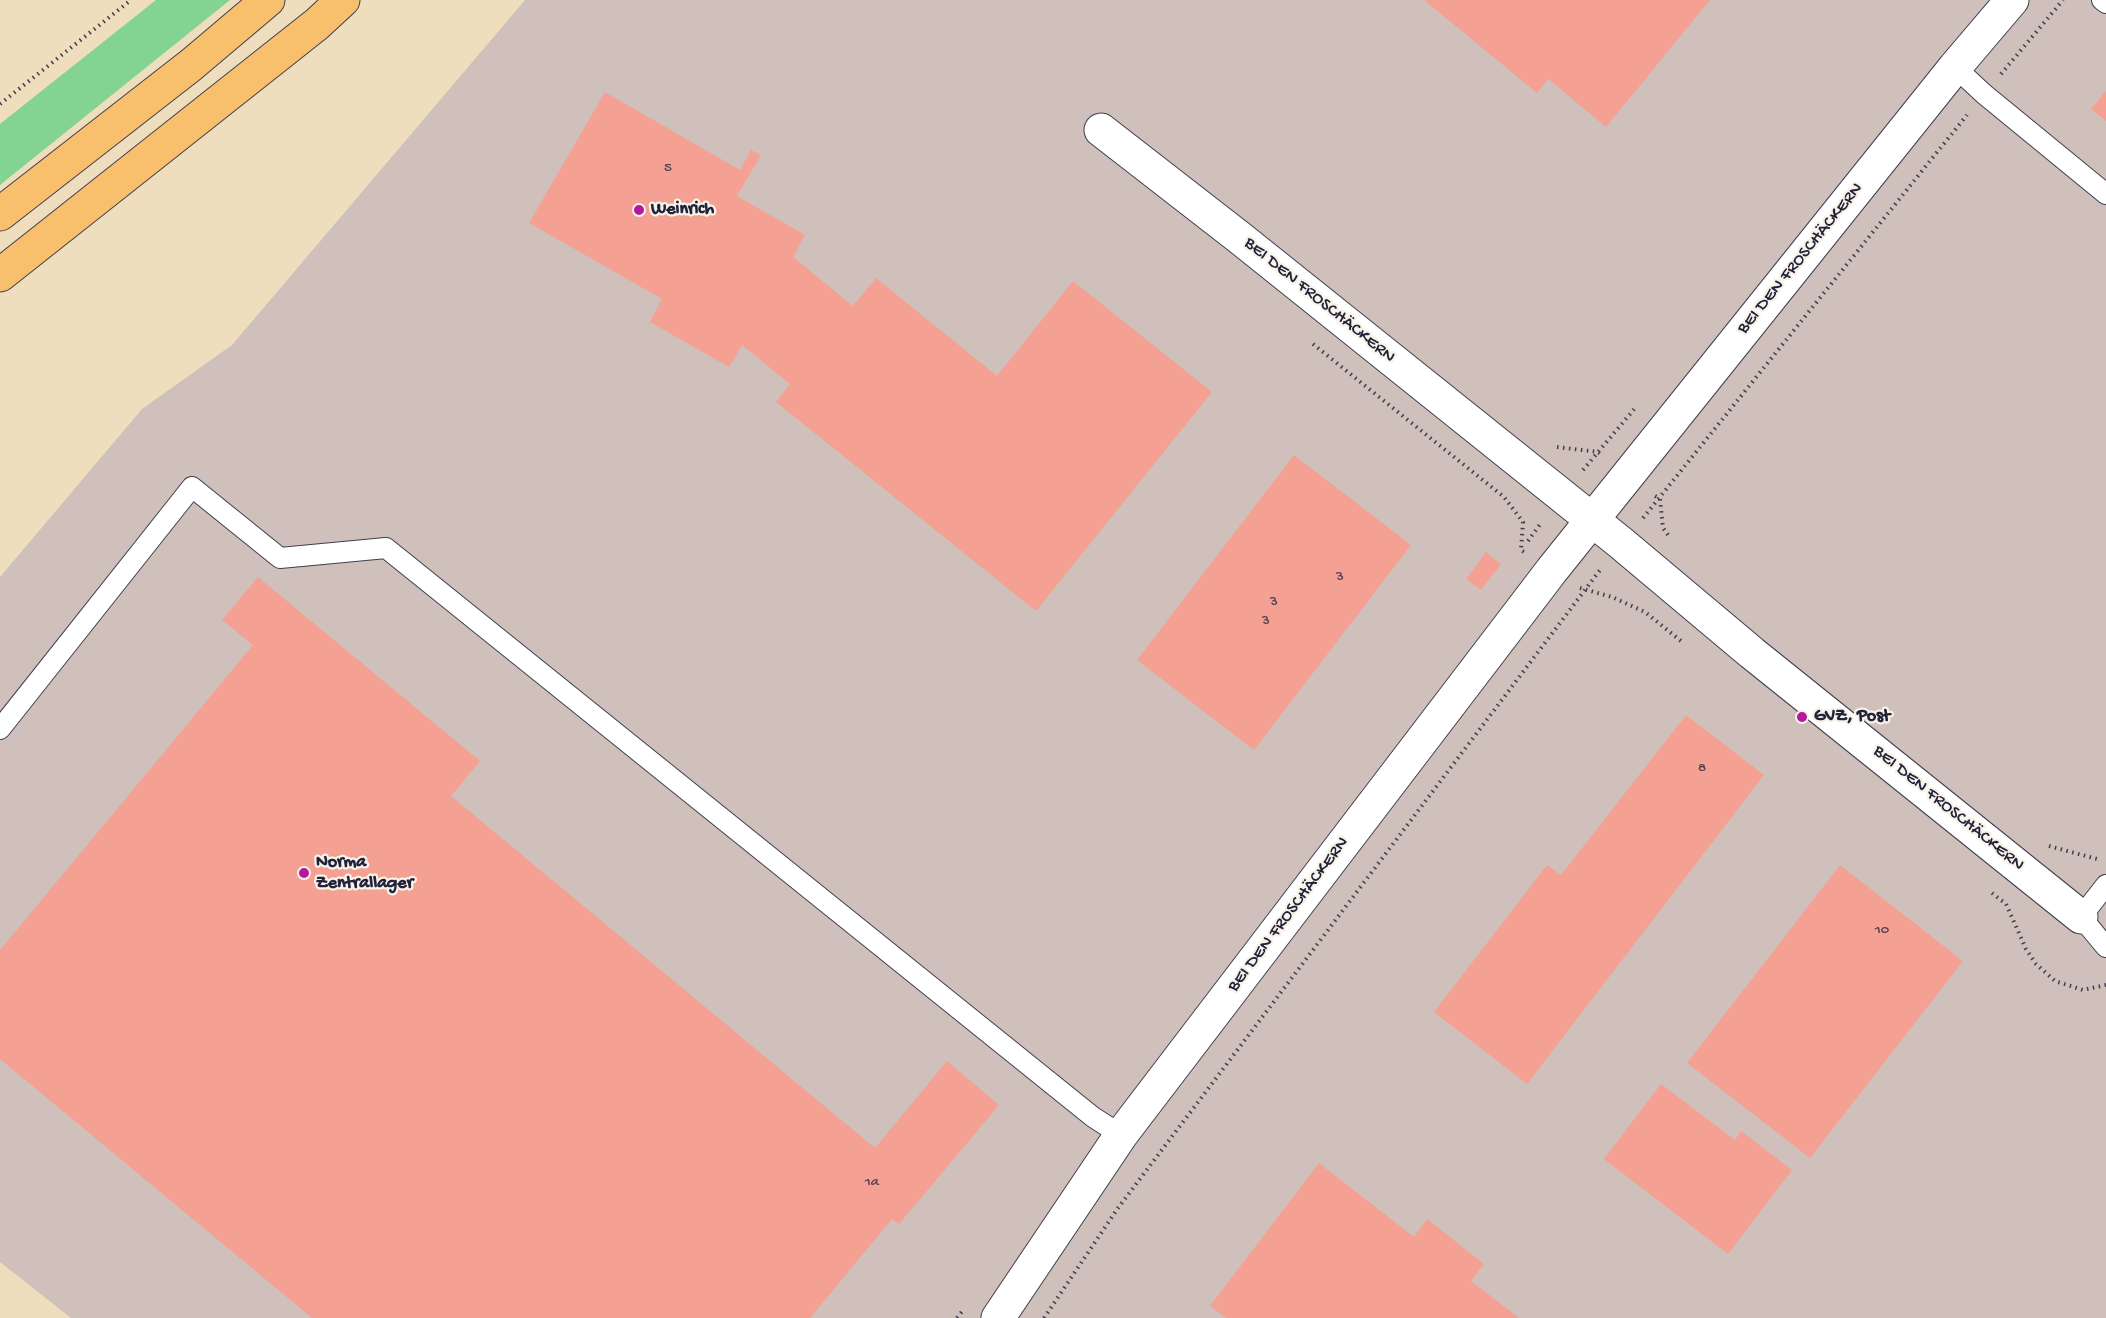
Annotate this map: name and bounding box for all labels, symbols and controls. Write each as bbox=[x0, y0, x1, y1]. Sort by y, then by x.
house number: 5 bbox=[664, 160, 672, 178]
street label: BEI DEN FROSCHÄCKERN bbox=[1733, 179, 1869, 339]
place label: Weinrich bbox=[651, 199, 714, 221]
marker: Weinrich bbox=[632, 203, 646, 217]
street label: BEI DEN FROSCHÄCKERN bbox=[1239, 233, 1399, 369]
house number: 3 bbox=[1336, 569, 1344, 587]
house number: 3 bbox=[1270, 594, 1278, 612]
house number: 3 bbox=[1262, 613, 1270, 631]
place label: GVZ, Post bbox=[1814, 706, 1890, 728]
marker: GVZ, Post bbox=[1795, 710, 1809, 724]
street label: BEI DEN FROSCHÄCKERN bbox=[1868, 741, 2028, 877]
house number: 8 bbox=[1698, 760, 1706, 778]
street label: BEI DEN FROSCHÄCKERN bbox=[1224, 833, 1354, 997]
place label: Norma Zentrallager bbox=[316, 852, 413, 894]
marker: Norma Zentrallager bbox=[297, 866, 311, 880]
house number: 10 bbox=[1875, 922, 1889, 940]
house number: 1a bbox=[865, 1174, 879, 1192]

